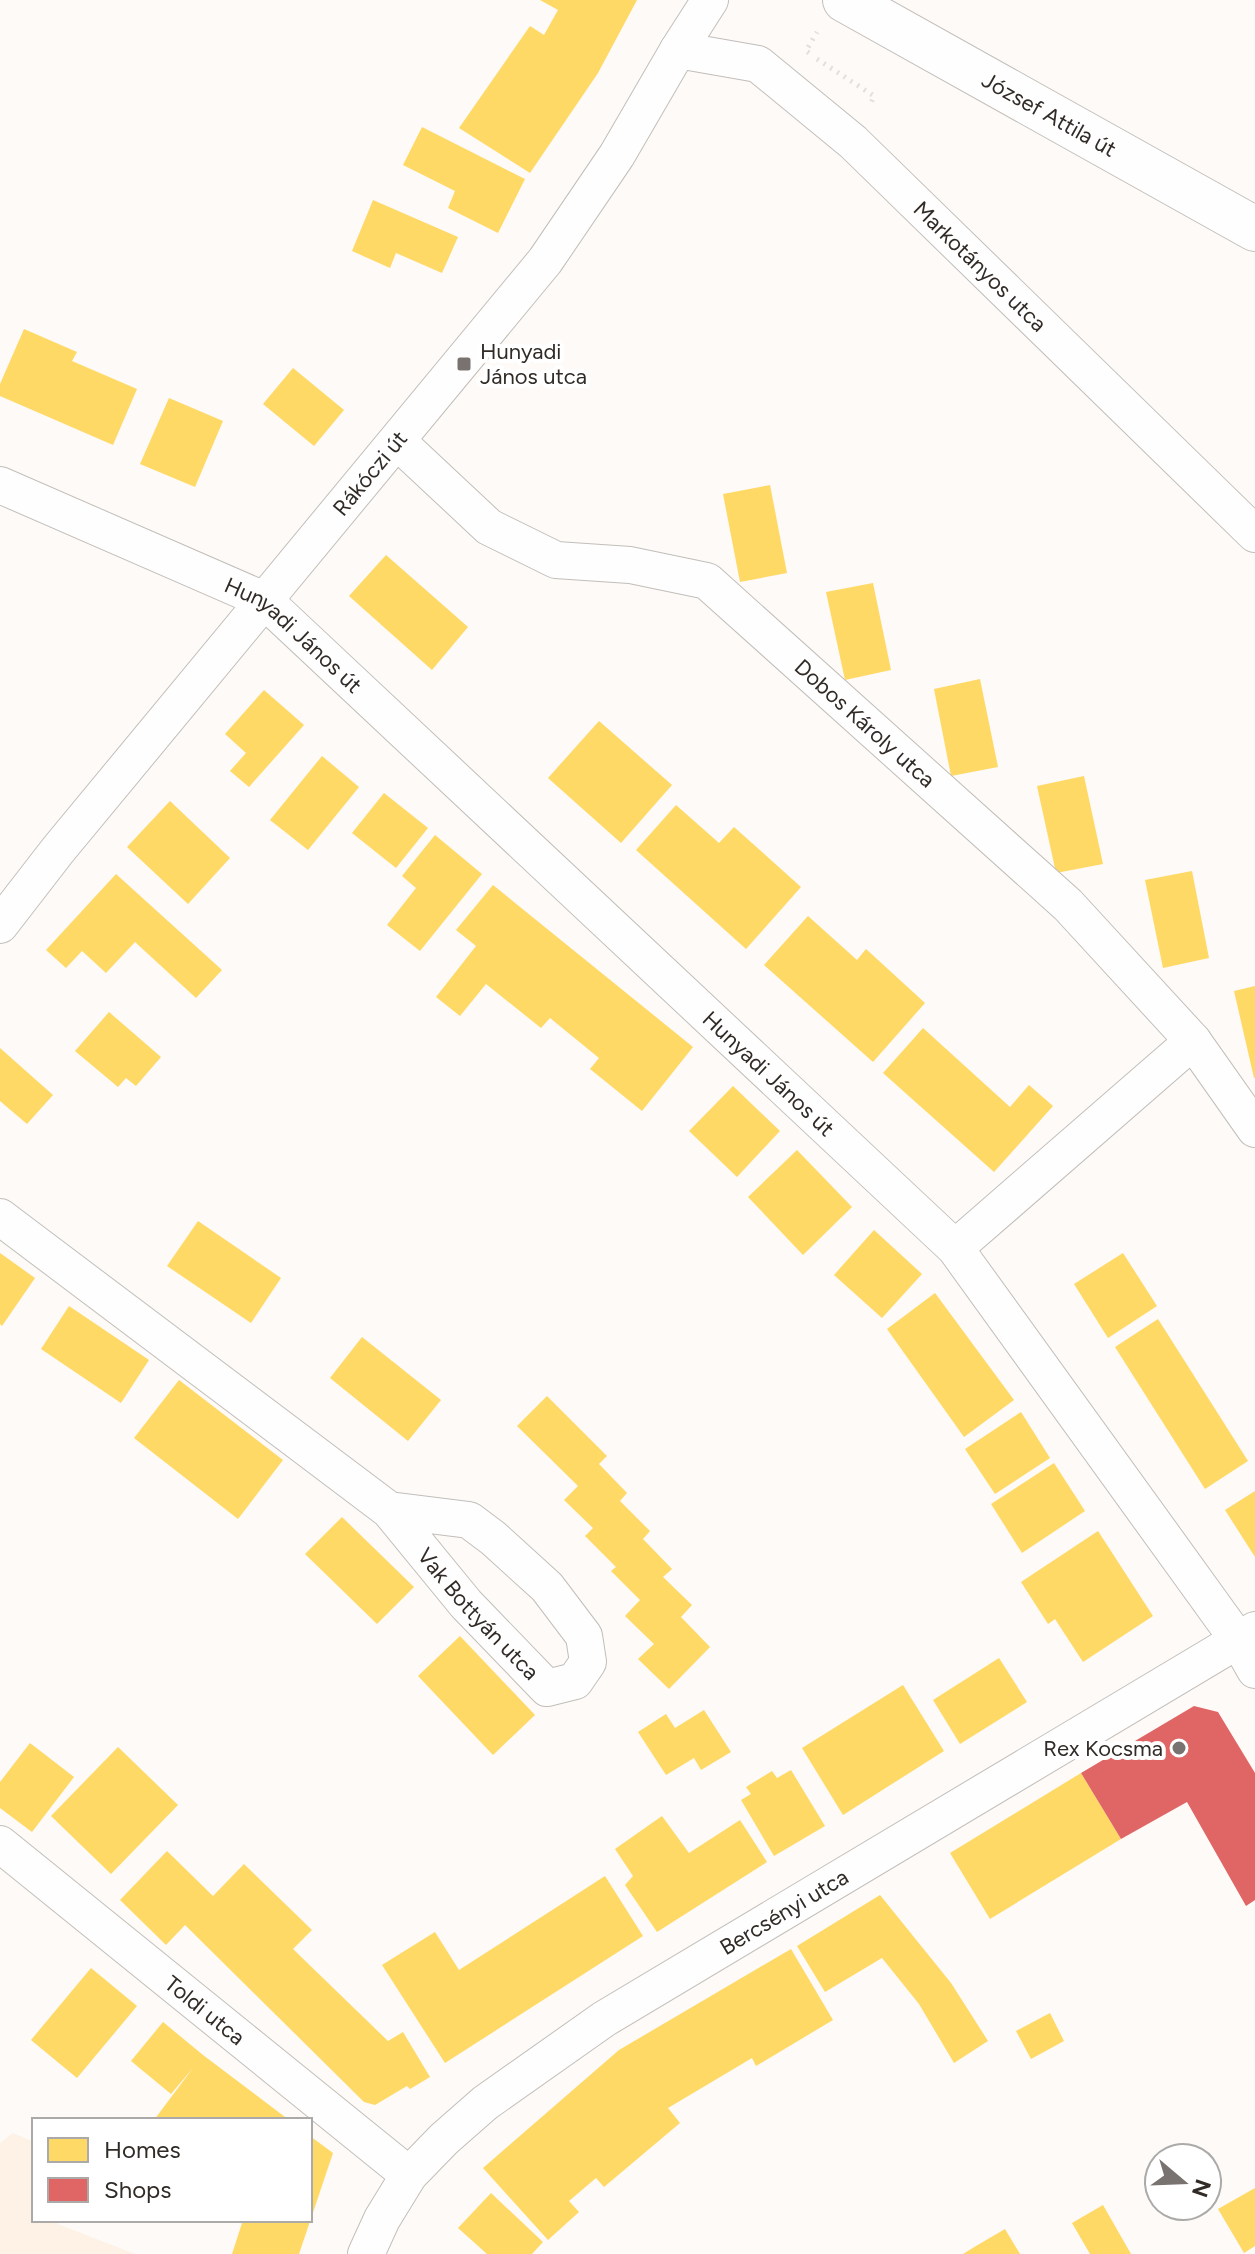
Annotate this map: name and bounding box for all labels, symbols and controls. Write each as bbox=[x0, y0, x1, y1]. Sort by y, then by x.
street label: József Attila út bbox=[977, 66, 1121, 162]
street label: Markotányos utca bbox=[908, 195, 1053, 337]
place label: Hunyadi János utca bbox=[480, 338, 587, 390]
marker: Hunyadi János utca bbox=[455, 355, 473, 373]
street label: Rákóczi út bbox=[327, 425, 413, 521]
street label: Hunyadi János út bbox=[221, 571, 368, 698]
street label: Dobos Károly utca bbox=[789, 653, 941, 793]
street label: Hunyadi János út bbox=[697, 1005, 840, 1142]
street label: Vak Bottyán utca bbox=[412, 1542, 545, 1685]
place label: Rex Kocsma bbox=[1043, 1735, 1163, 1762]
marker: Rex Kocsma bbox=[1170, 1739, 1188, 1757]
street label: Bercsényi utca bbox=[715, 1863, 853, 1960]
street label: Toldi utca bbox=[160, 1970, 251, 2051]
legend bbox=[32, 2118, 312, 2222]
text: Homes bbox=[104, 2135, 181, 2164]
north arrow bbox=[1143, 2142, 1223, 2222]
text: Shops bbox=[104, 2175, 171, 2204]
text: N bbox=[1186, 2176, 1217, 2201]

